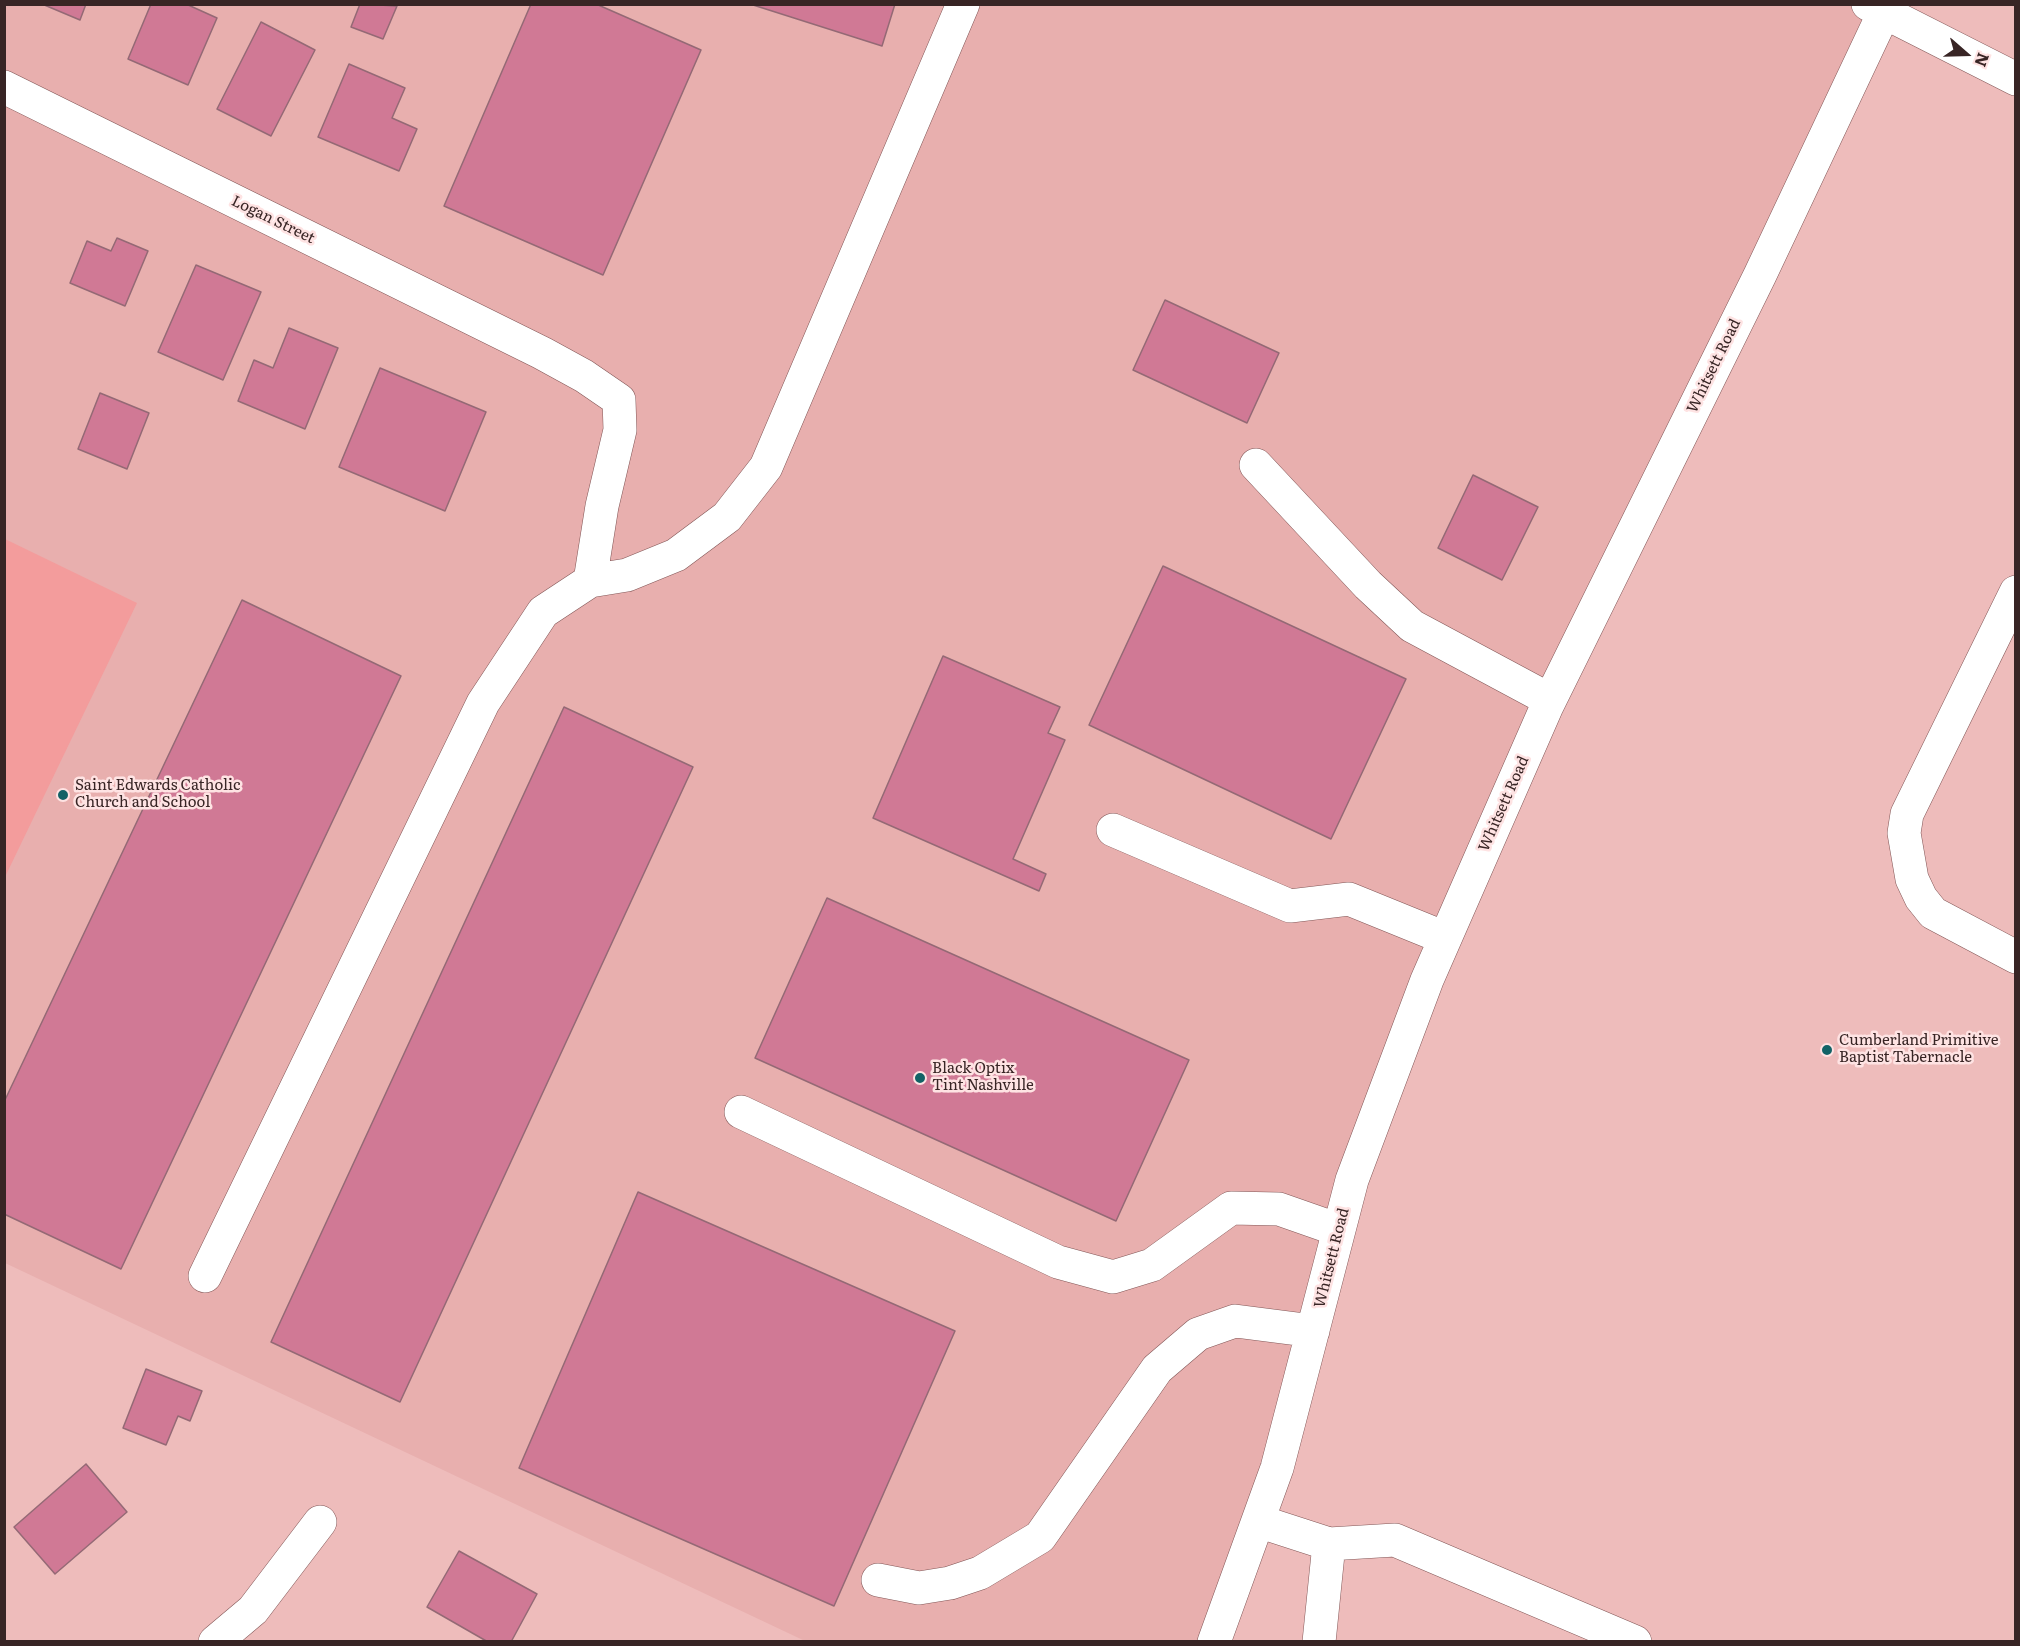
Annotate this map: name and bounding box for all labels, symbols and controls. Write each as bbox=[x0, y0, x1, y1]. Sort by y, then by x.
north arrow bbox=[1936, 24, 1996, 84]
text: N bbox=[1969, 50, 1996, 71]
street label: Logan Street bbox=[228, 192, 318, 248]
street label: Whitsett Road bbox=[1683, 316, 1745, 416]
street label: Whitsett Road bbox=[1475, 754, 1533, 854]
place label: Saint Edwards Catholic Church and School bbox=[75, 777, 240, 812]
marker: Saint Edwards Catholic Church and School bbox=[56, 788, 70, 802]
place label: Cumberland Primitive Baptist Tabernacle bbox=[1839, 1032, 1999, 1067]
marker: Cumberland Primitive Baptist Tabernacle bbox=[1820, 1043, 1834, 1057]
place label: Black Optix Tint Nashville bbox=[932, 1060, 1034, 1095]
marker: Black Optix Tint Nashville bbox=[913, 1071, 927, 1085]
street label: Whitsett Road bbox=[1311, 1206, 1353, 1310]

